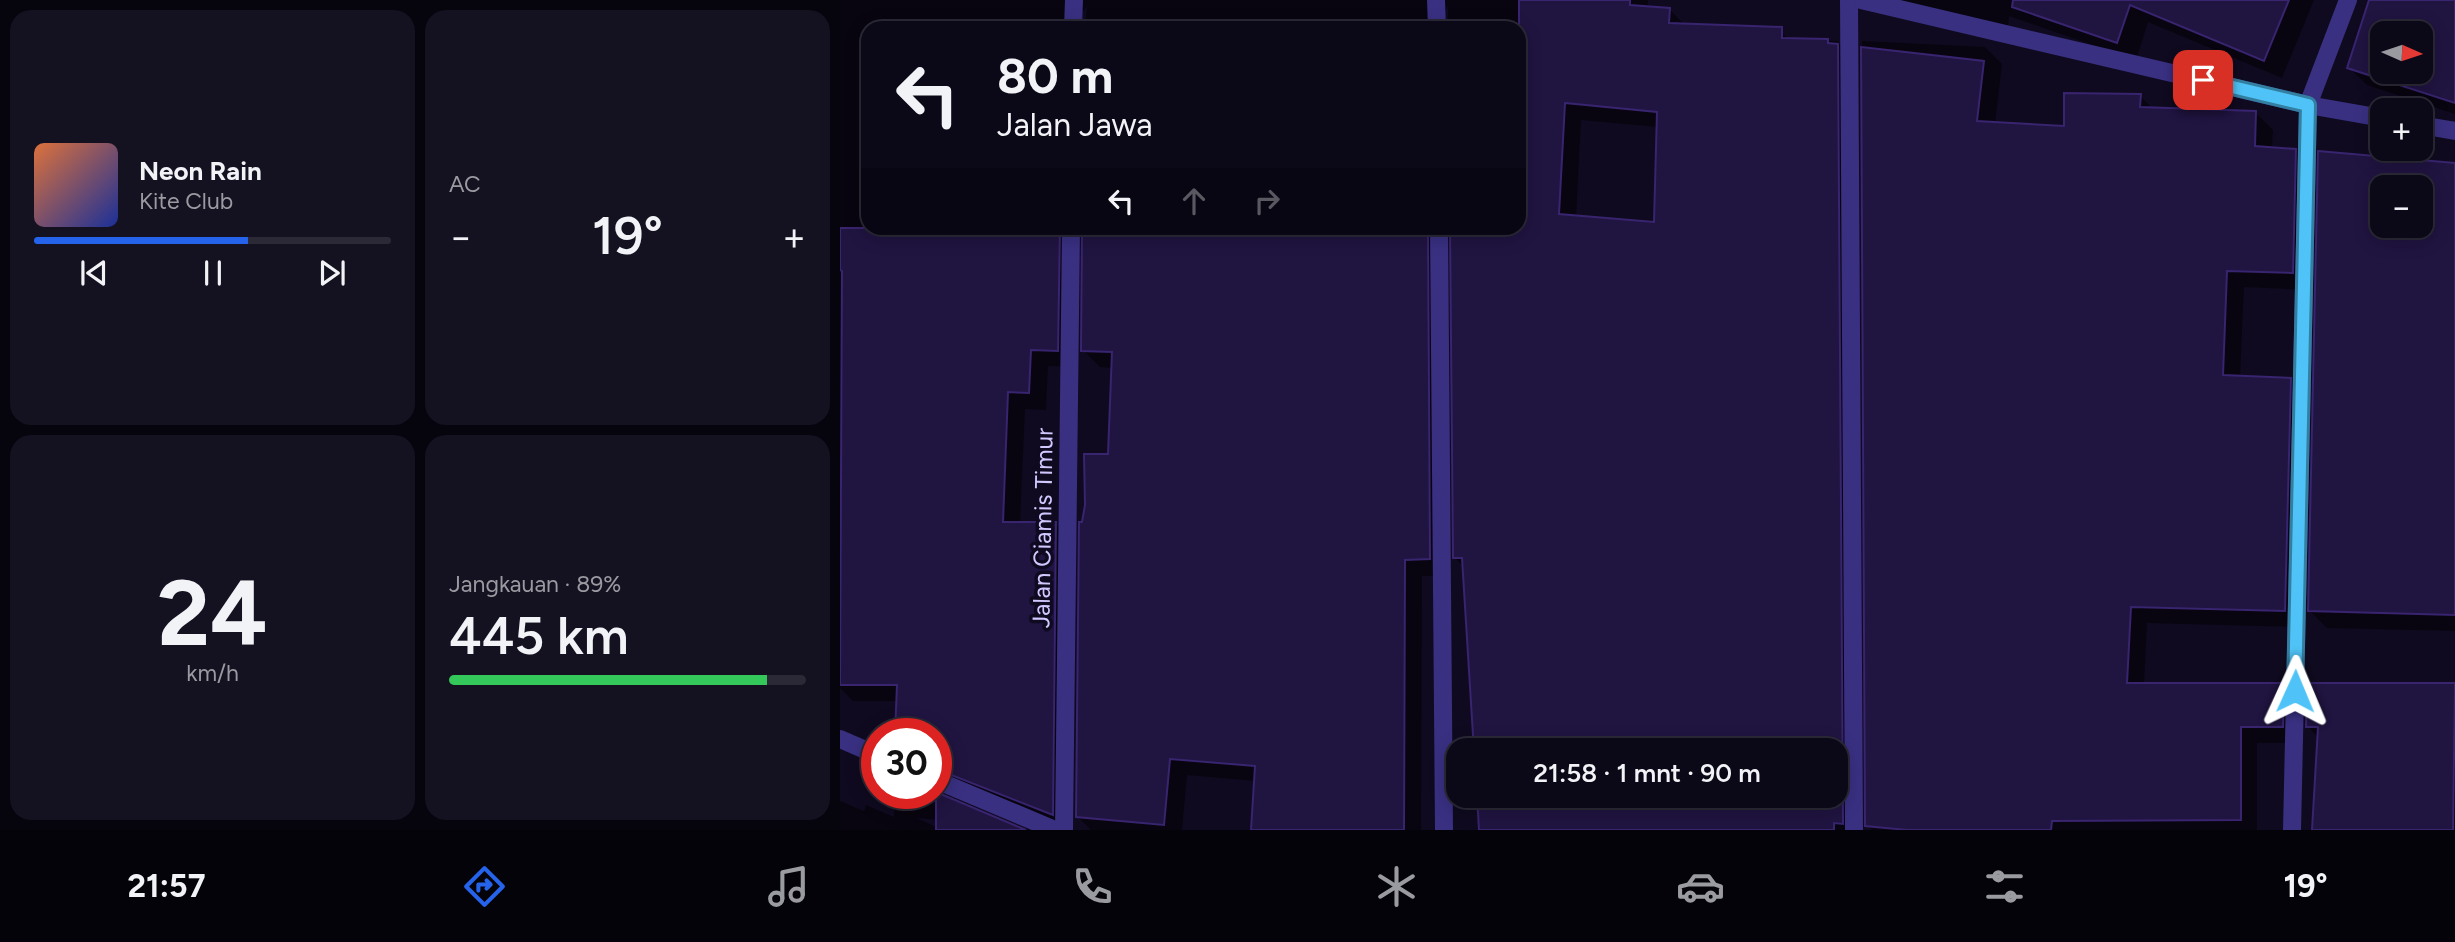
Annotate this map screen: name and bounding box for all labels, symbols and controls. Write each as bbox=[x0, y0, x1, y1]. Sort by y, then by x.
north arrow bbox=[2370, 21, 2432, 84]
map controls bbox=[2370, 21, 2433, 238]
text: 80 m bbox=[997, 46, 1113, 105]
icon: left bbox=[882, 49, 973, 140]
pin bbox=[2173, 50, 2233, 110]
icon: arrive bbox=[2184, 61, 2222, 99]
button: + bbox=[2370, 98, 2433, 161]
text: Jalan Jawa bbox=[997, 106, 1153, 144]
text: Neon Rain bbox=[139, 155, 262, 187]
text: AC bbox=[449, 170, 481, 198]
button: − bbox=[2370, 175, 2433, 238]
icon: left bbox=[1102, 182, 1140, 220]
icon: ahead bbox=[1175, 182, 1213, 220]
icon: right bbox=[1248, 182, 1286, 220]
text: Kite Club bbox=[139, 187, 233, 215]
text: 19° bbox=[592, 205, 663, 267]
text: − bbox=[449, 214, 473, 260]
text: + bbox=[782, 214, 806, 260]
icon: previous bbox=[75, 254, 113, 292]
icon: pause bbox=[194, 254, 232, 292]
icon: next bbox=[313, 254, 351, 292]
street label: Jalan Ciamis Timur bbox=[1026, 428, 1059, 628]
text: 24 bbox=[157, 559, 268, 668]
text: Jangkauan · 89% bbox=[449, 570, 621, 598]
text: 445 km bbox=[449, 605, 629, 667]
position arrow bbox=[2258, 654, 2332, 728]
text: km/h bbox=[186, 659, 239, 687]
speed limit sign: 30 bbox=[861, 718, 952, 809]
text: 21:58 · 1 mnt · 90 m bbox=[1533, 757, 1761, 789]
icon: directions bbox=[460, 862, 509, 911]
icon: music bbox=[764, 862, 813, 911]
icon: phone bbox=[1068, 862, 1117, 911]
icon: climate bbox=[1372, 862, 1421, 911]
icon: car bbox=[1676, 862, 1725, 911]
icon: filters bbox=[1980, 862, 2029, 911]
text: 21:57 bbox=[127, 867, 205, 905]
text: 19° bbox=[2283, 867, 2328, 905]

